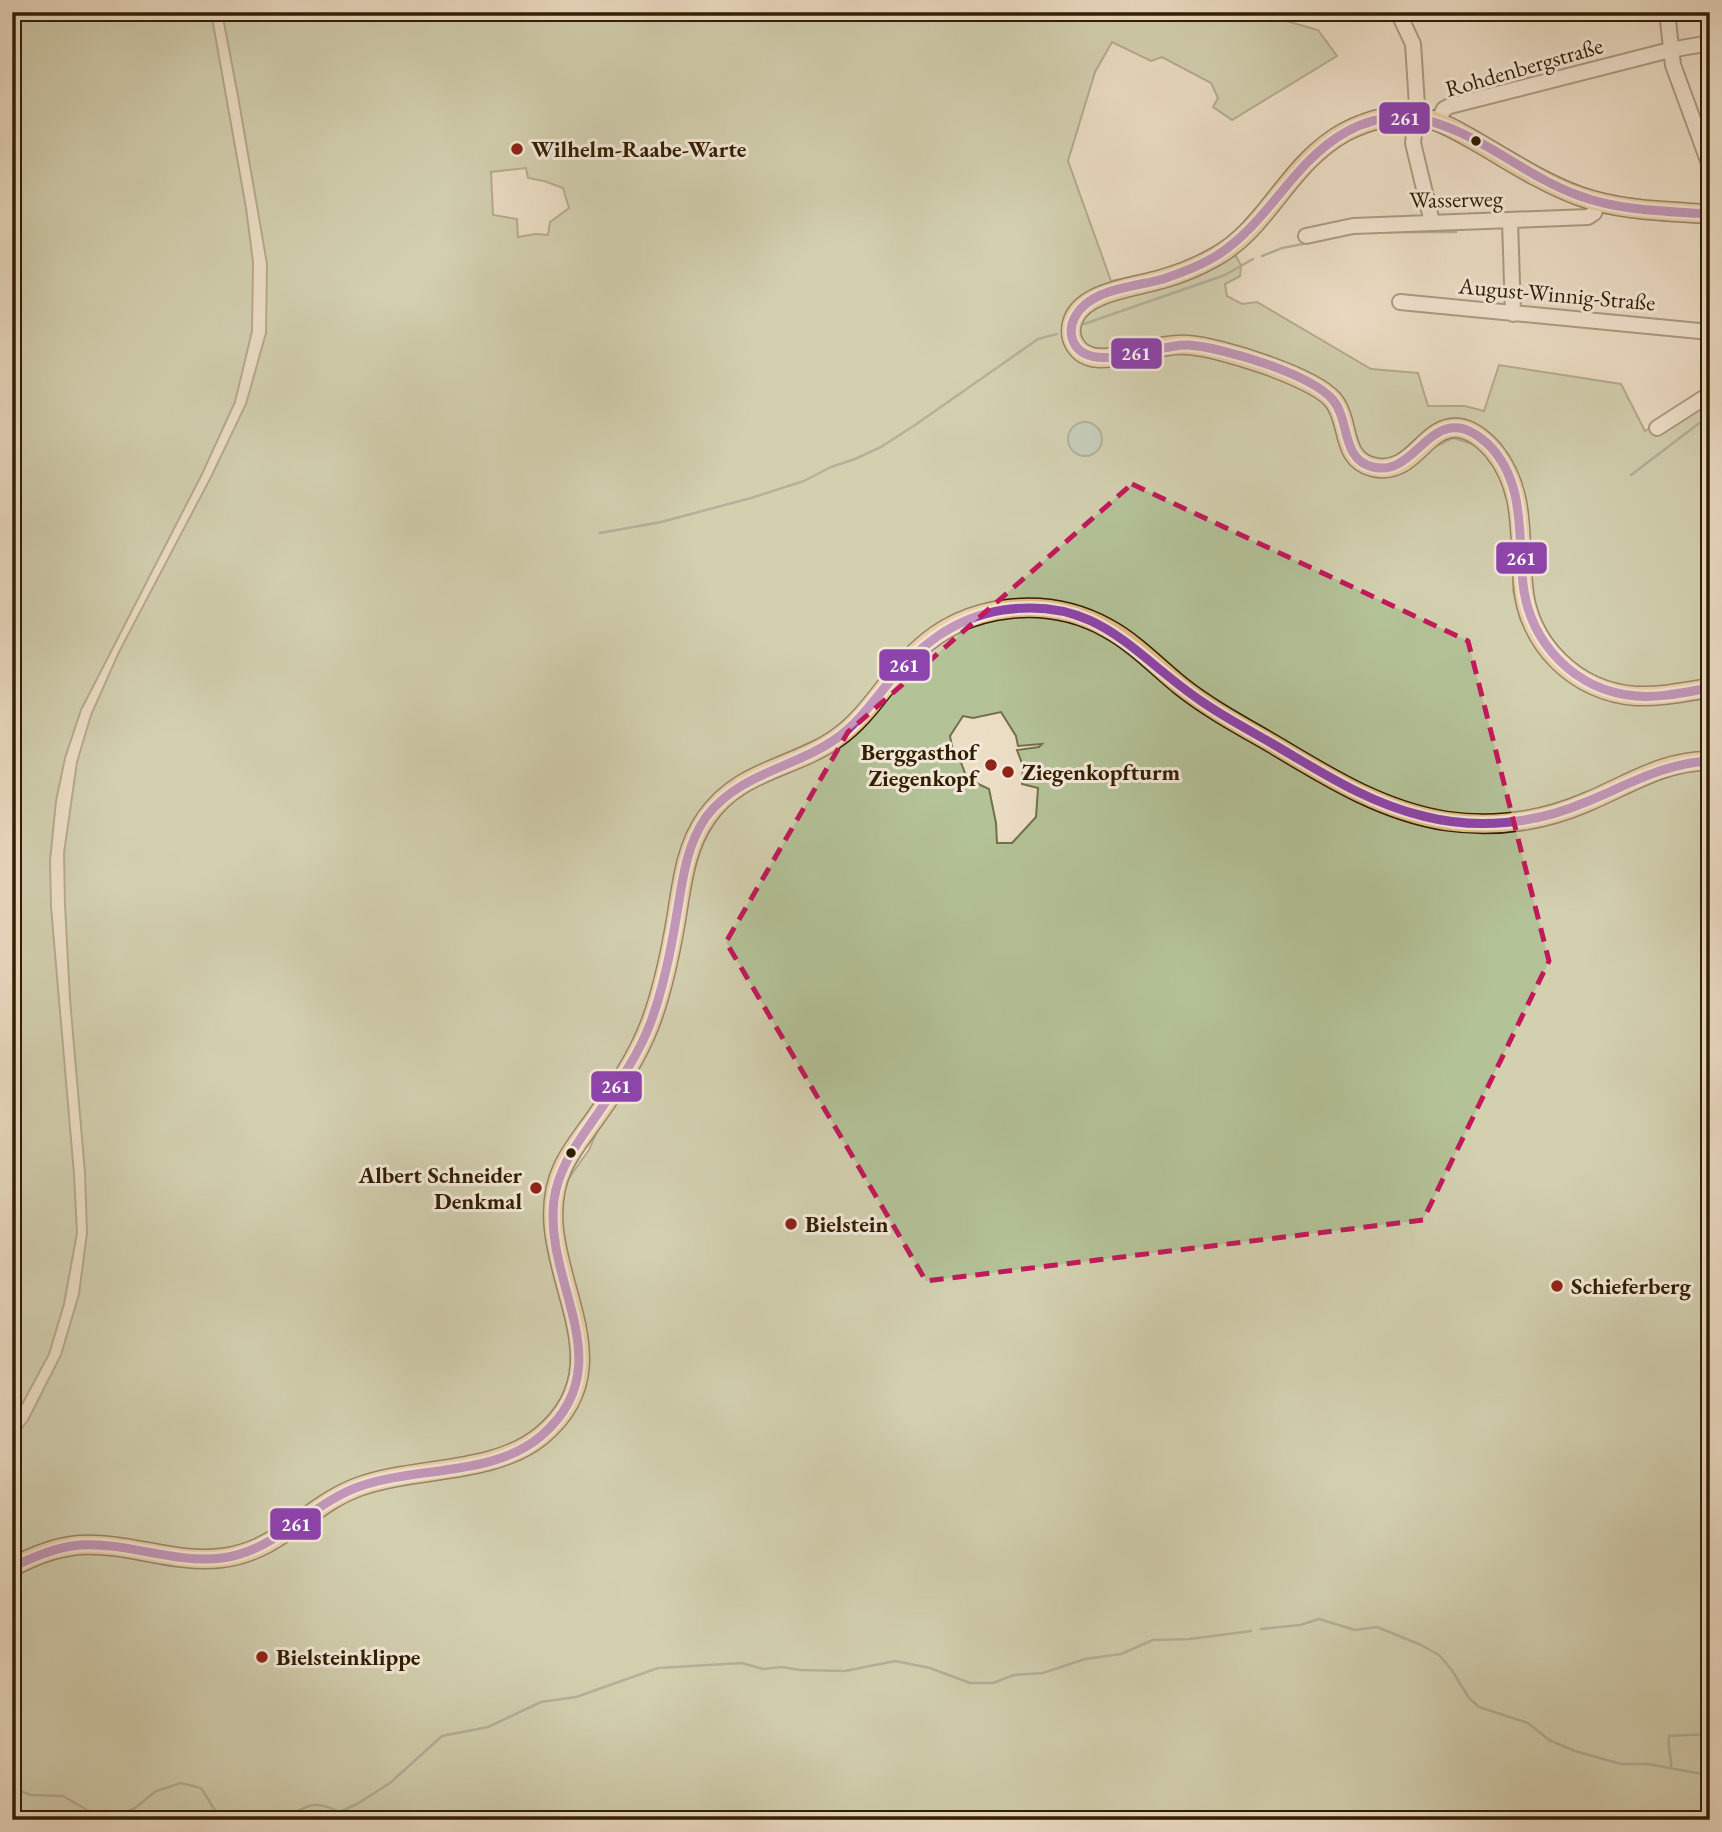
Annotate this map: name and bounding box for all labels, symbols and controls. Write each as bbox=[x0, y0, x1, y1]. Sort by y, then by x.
street label: Rohdenbergstraße bbox=[1442, 30, 1606, 104]
line badge: 261 bbox=[1378, 101, 1431, 135]
text: 261 bbox=[1390, 106, 1420, 131]
place label: Wilhelm-Raabe-Warte bbox=[531, 134, 747, 164]
unlabelled marker bbox=[1469, 134, 1483, 148]
marker: Wilhelm-Raabe-Warte bbox=[509, 141, 525, 157]
street label: Wasserweg bbox=[1409, 183, 1504, 215]
street label: August-Winnig-Straße bbox=[1456, 270, 1657, 318]
line badge: 261 bbox=[1110, 337, 1163, 370]
text: 261 bbox=[1121, 341, 1151, 366]
line badge: 261 bbox=[1495, 541, 1548, 575]
text: 261 bbox=[1506, 546, 1536, 571]
line badge: 261 bbox=[878, 648, 931, 682]
text: 261 bbox=[889, 653, 919, 678]
place label: Berggasthof Ziegenkopf bbox=[861, 737, 980, 793]
marker: Berggasthof Ziegenkopf bbox=[983, 757, 999, 773]
place label: Ziegenkopfturm bbox=[1022, 757, 1180, 787]
marker: Ziegenkopfturm bbox=[1000, 764, 1016, 780]
line badge: 261 bbox=[590, 1070, 643, 1103]
text: 261 bbox=[601, 1074, 631, 1099]
unlabelled marker bbox=[564, 1146, 578, 1160]
place label: Albert Schneider Denkmal bbox=[358, 1160, 522, 1216]
marker: Albert Schneider Denkmal bbox=[528, 1180, 544, 1196]
place label: Bielstein bbox=[805, 1209, 889, 1239]
marker: Bielstein bbox=[783, 1216, 799, 1232]
place label: Schieferberg bbox=[1571, 1271, 1692, 1301]
marker: Schieferberg bbox=[1549, 1278, 1565, 1294]
line badge: 261 bbox=[269, 1507, 322, 1541]
text: 261 bbox=[281, 1512, 311, 1537]
place label: Bielsteinklippe bbox=[276, 1642, 421, 1672]
marker: Bielsteinklippe bbox=[254, 1649, 270, 1665]

